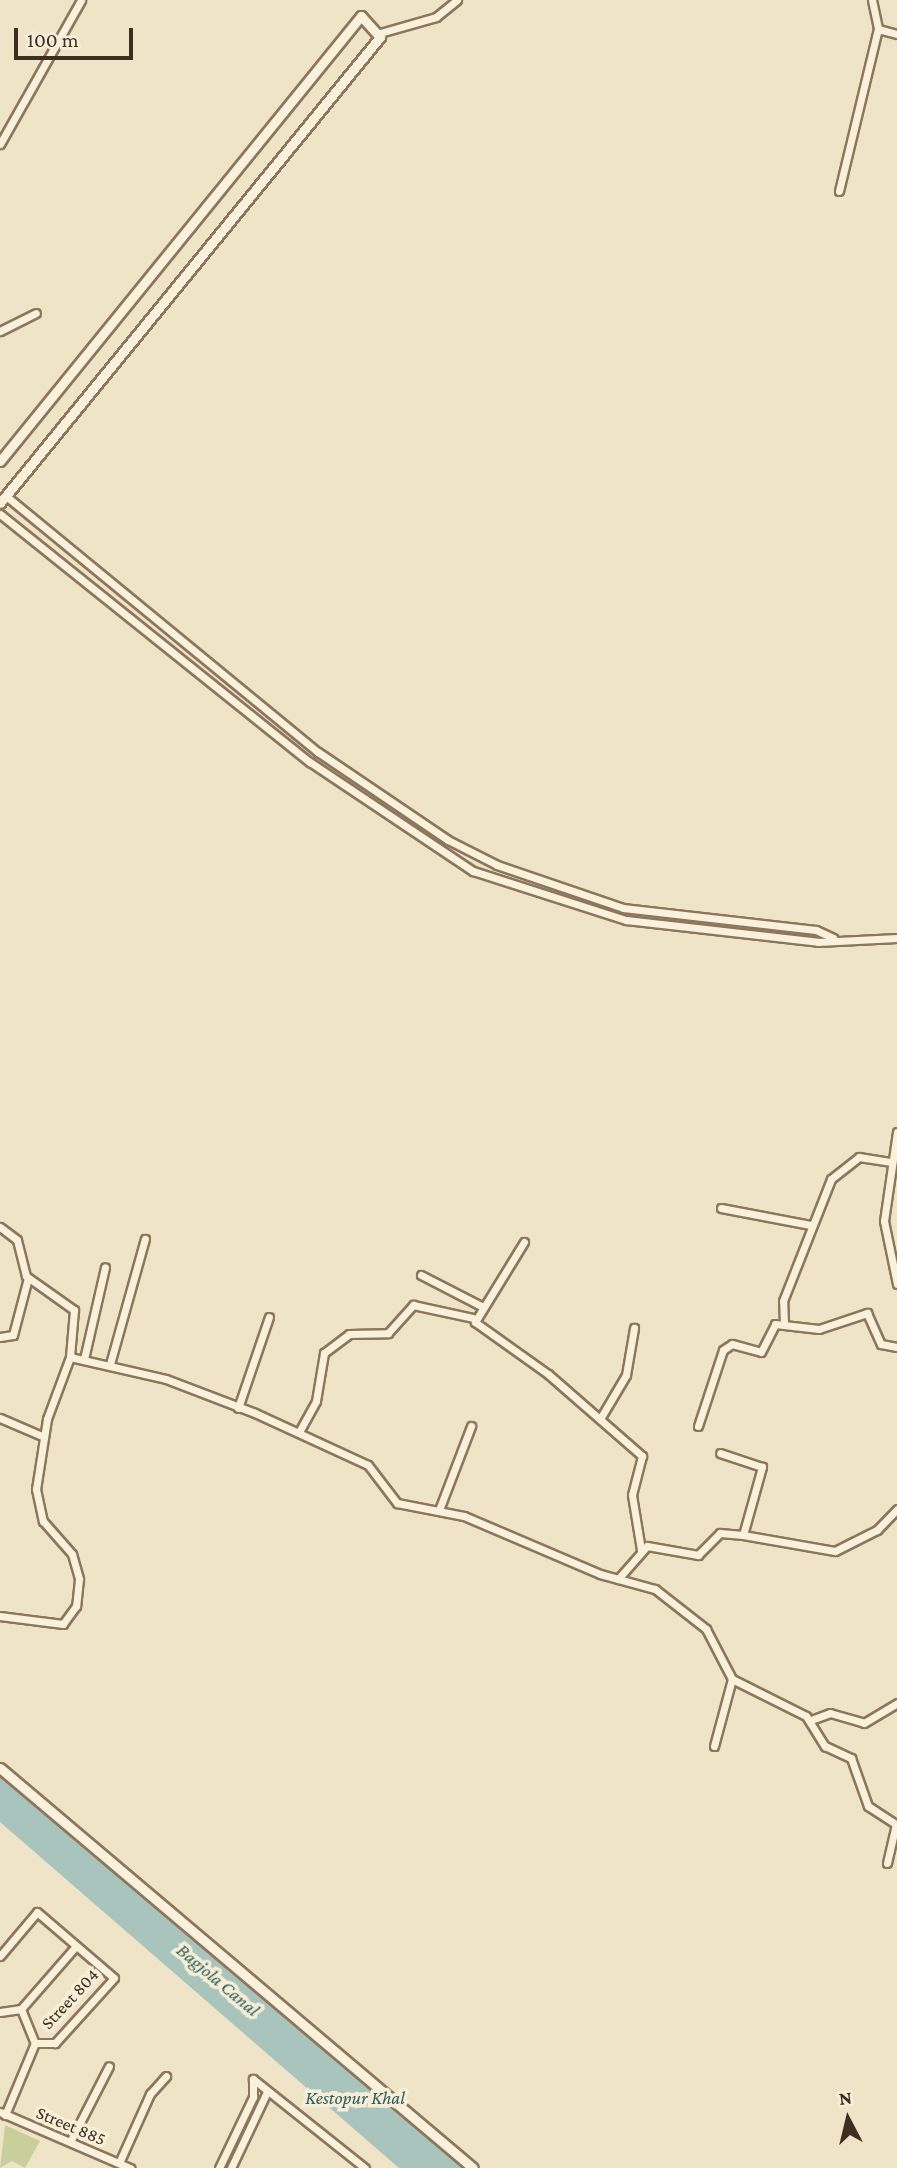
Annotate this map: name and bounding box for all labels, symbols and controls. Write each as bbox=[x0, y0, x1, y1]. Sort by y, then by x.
scale bar bbox=[18, 14, 136, 58]
text: 100 m bbox=[27, 28, 79, 52]
water label: Bagjola Canal bbox=[172, 1939, 264, 2021]
street label: Street 804 bbox=[37, 1964, 103, 2034]
north arrow bbox=[813, 2084, 883, 2154]
text: N bbox=[838, 2086, 853, 2109]
water label: Kestopur Khal bbox=[305, 2087, 405, 2109]
street label: Street 885 bbox=[33, 2102, 109, 2150]

